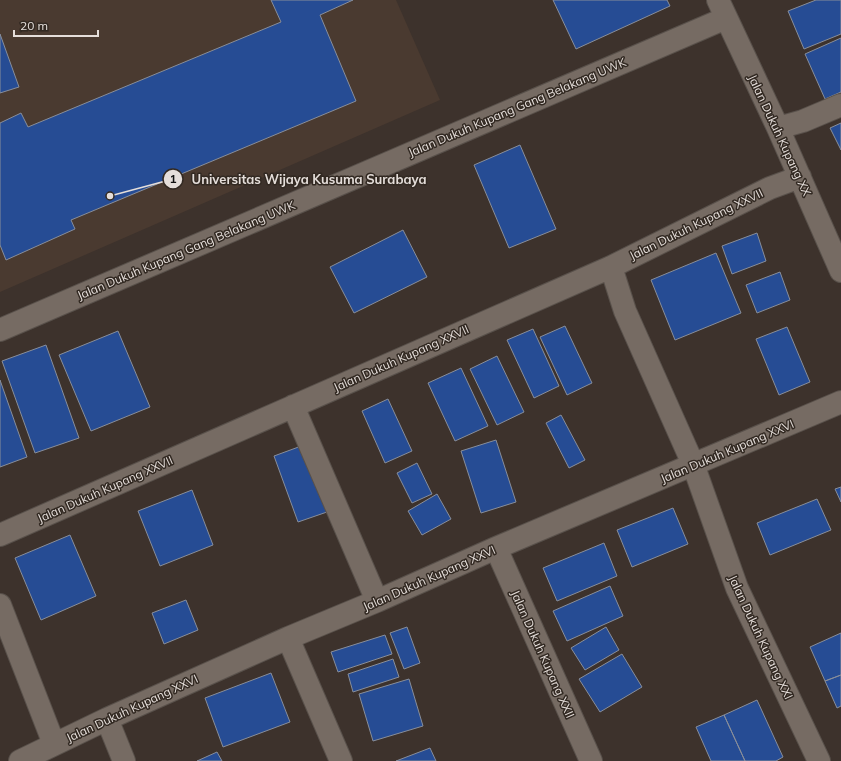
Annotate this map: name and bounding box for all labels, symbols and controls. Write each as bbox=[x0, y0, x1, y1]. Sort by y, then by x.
scale bar bbox=[14, 12, 98, 38]
text: 20 m bbox=[20, 18, 48, 33]
street label: Jalan Dukuh Kupang Gang Belakang UWK bbox=[406, 54, 629, 160]
street label: Jalan Dukuh Kupang XX bbox=[745, 72, 815, 198]
callout: Universitas Wijaya Kusuma Surabaya bbox=[163, 167, 434, 192]
text: 1 bbox=[169, 171, 177, 186]
text: Universitas Wijaya Kusuma Surabaya bbox=[192, 171, 426, 188]
street label: Jalan Dukuh Kupang XXVII bbox=[627, 185, 765, 263]
street label: Jalan Dukuh Kupang Gang Belakang UWK bbox=[75, 197, 298, 303]
street label: Jalan Dukuh Kupang XXVII bbox=[331, 321, 471, 395]
street label: Jalan Dukuh Kupang XXVI bbox=[658, 416, 796, 486]
street label: Jalan Dukuh Kupang XXVII bbox=[35, 452, 175, 526]
street label: Jalan Dukuh Kupang XXVI bbox=[360, 542, 498, 614]
street label: Jalan Dukuh Kupang XXI bbox=[726, 572, 796, 702]
street label: Jalan Dukuh Kupang XXII bbox=[508, 588, 578, 720]
street label: Jalan Dukuh Kupang XXVI bbox=[64, 671, 200, 745]

